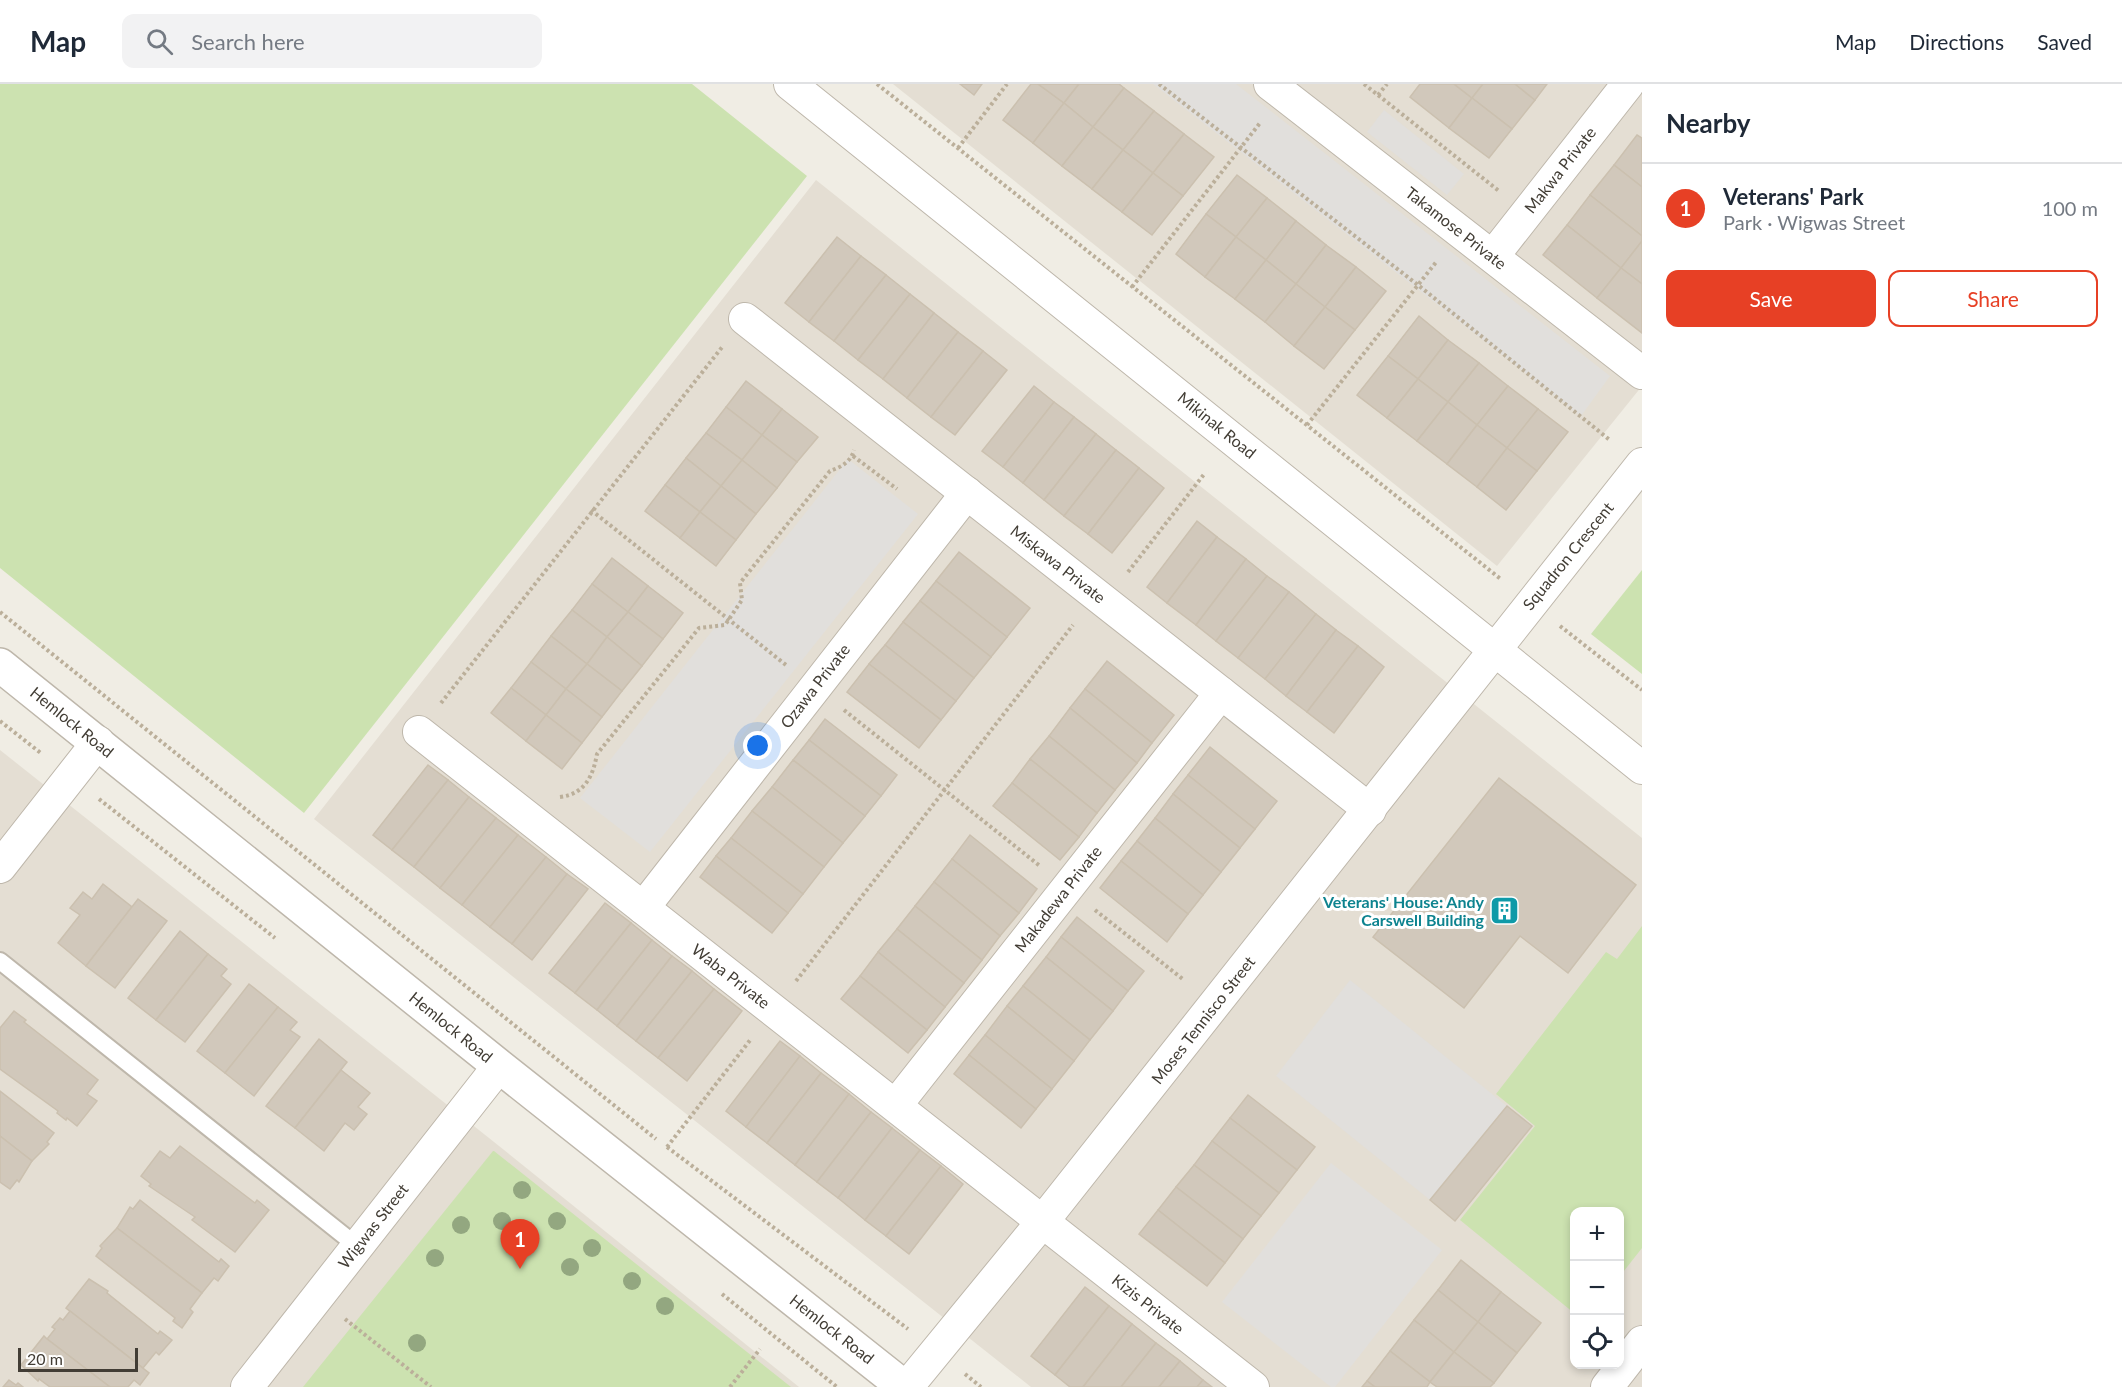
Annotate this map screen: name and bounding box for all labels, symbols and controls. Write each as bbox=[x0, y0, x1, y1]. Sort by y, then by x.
search box bbox=[122, 14, 542, 68]
text: Map bbox=[30, 24, 86, 58]
icon: search bbox=[143, 25, 176, 58]
text: Search here bbox=[191, 28, 305, 55]
text: Map bbox=[1835, 29, 1876, 54]
text: Directions bbox=[1909, 29, 2004, 54]
text: Saved bbox=[2037, 29, 2092, 54]
text: Nearby bbox=[1666, 107, 1751, 139]
street label: Makwa Private bbox=[1520, 123, 1599, 217]
street label: Takamose Private bbox=[1402, 182, 1510, 273]
text: Veterans' Park bbox=[1723, 183, 1864, 210]
text: 1 bbox=[1680, 196, 1691, 220]
text: 100 m bbox=[2042, 196, 2098, 220]
text: Park · Wigwas Street bbox=[1723, 210, 1905, 234]
button: Save bbox=[1666, 270, 1876, 327]
button: Share bbox=[1888, 270, 2098, 327]
street label: Mikinak Road bbox=[1174, 387, 1260, 462]
street label: Squadron Crescent bbox=[1518, 498, 1617, 613]
street label: Miskawa Private bbox=[1007, 521, 1110, 607]
street label: Ozawa Private bbox=[776, 640, 853, 732]
street label: Hemlock Road bbox=[27, 682, 118, 761]
your location bbox=[743, 731, 772, 760]
street label: Makadewa Private bbox=[1010, 842, 1105, 956]
place label: Veterans' House: Andy Carswell Building bbox=[1322, 892, 1485, 929]
building icon: Veterans' House: Andy Carswell Building bbox=[1489, 895, 1521, 927]
street label: Waba Private bbox=[688, 939, 774, 1012]
street label: Moses Tennisco Street bbox=[1147, 952, 1259, 1087]
street label: Hemlock Road bbox=[406, 987, 497, 1066]
street label: Wigwas Street bbox=[334, 1179, 412, 1272]
map controls bbox=[1570, 1207, 1624, 1369]
button: + bbox=[1570, 1207, 1624, 1261]
pin: 1 bbox=[500, 1220, 540, 1269]
button: − bbox=[1570, 1261, 1624, 1315]
street label: Kizis Private bbox=[1109, 1270, 1188, 1337]
street label: Hemlock Road bbox=[786, 1290, 878, 1367]
button: locate bbox=[1570, 1315, 1624, 1369]
scale bar bbox=[18, 1345, 138, 1372]
text: 20 m bbox=[27, 1349, 63, 1368]

